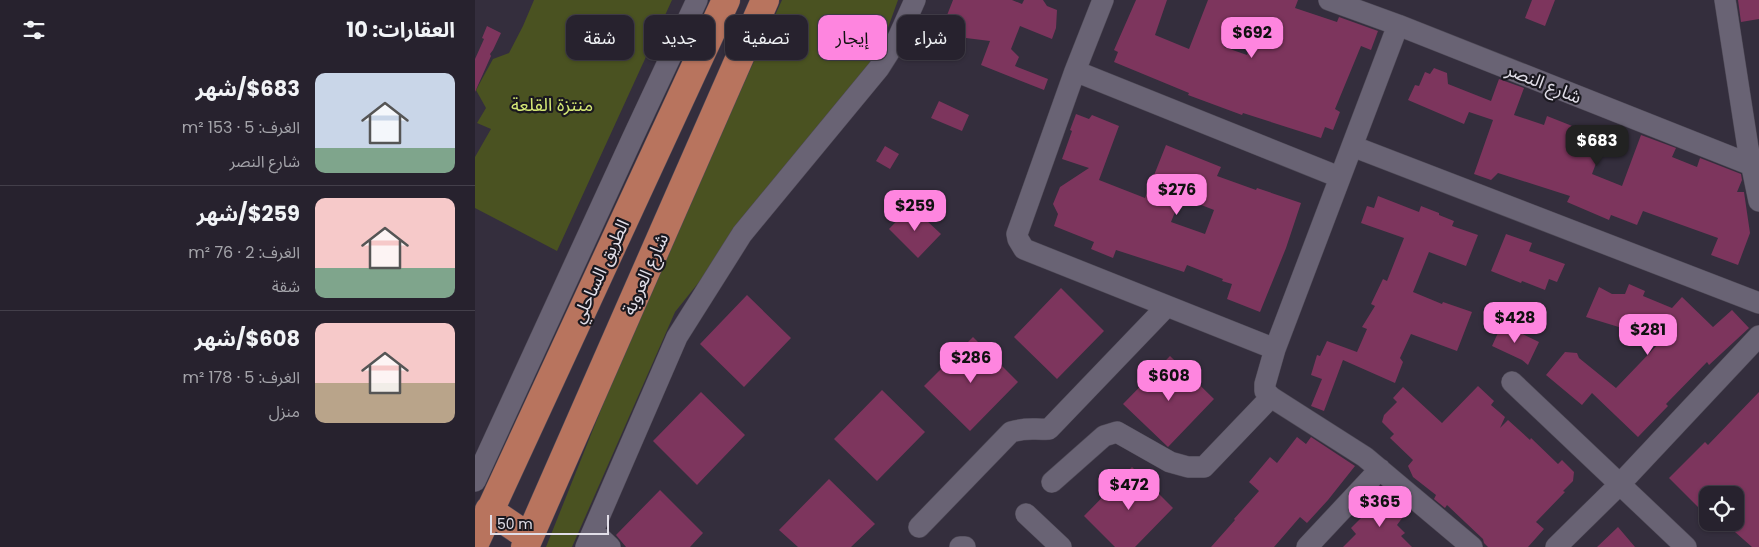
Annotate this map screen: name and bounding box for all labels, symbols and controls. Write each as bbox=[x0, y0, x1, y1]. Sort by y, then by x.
text: العقارات: 10 bbox=[346, 15, 455, 44]
chip: شقة bbox=[566, 15, 634, 60]
chip: جديد bbox=[644, 15, 715, 60]
chip: تصفية bbox=[725, 15, 808, 60]
chip: إيجار bbox=[818, 15, 887, 60]
chip: شراء bbox=[897, 15, 965, 60]
icon: filters bbox=[20, 16, 48, 44]
pin: $692 bbox=[1222, 17, 1282, 59]
text: $692 bbox=[1232, 21, 1272, 44]
street label: شارع النصر bbox=[1501, 56, 1585, 111]
text: $683/شهر bbox=[196, 74, 300, 103]
park label: منتزة القلعة bbox=[511, 92, 593, 117]
icon: home bbox=[355, 93, 415, 153]
text: الغرف: 5 · 153 m² bbox=[182, 116, 300, 139]
pin: $683 bbox=[1567, 124, 1627, 167]
text: $683 bbox=[1577, 129, 1617, 152]
text: شارع النصر bbox=[230, 150, 300, 173]
pin: $276 bbox=[1147, 174, 1207, 216]
text: $276 bbox=[1158, 178, 1196, 201]
pin: $259 bbox=[885, 190, 945, 232]
text: $259 bbox=[895, 194, 935, 217]
text: $259/شهر bbox=[197, 199, 300, 228]
street label: الطريق الساحلي bbox=[565, 215, 636, 327]
icon: home bbox=[355, 218, 415, 278]
street label: شارع العروبة bbox=[616, 229, 676, 320]
text: الغرف: 2 · 76 m² bbox=[188, 241, 300, 264]
text: شقة bbox=[272, 275, 300, 298]
pin: $428 bbox=[1485, 302, 1545, 344]
text: $428 bbox=[1495, 306, 1535, 329]
pin: $281 bbox=[1618, 314, 1678, 356]
text: $281 bbox=[1630, 318, 1666, 341]
text: $608/شهر bbox=[195, 324, 300, 353]
pin: $286 bbox=[941, 342, 1001, 384]
icon: home bbox=[355, 343, 415, 403]
text: $286 bbox=[951, 346, 991, 369]
pin: $608 bbox=[1139, 360, 1199, 402]
text: $608 bbox=[1148, 364, 1190, 387]
text: الغرف: 5 · 178 m² bbox=[182, 366, 300, 389]
text: منزل bbox=[269, 400, 300, 423]
pin: $472 bbox=[1099, 468, 1159, 511]
text: $472 bbox=[1109, 473, 1149, 496]
pin: $365 bbox=[1350, 486, 1410, 528]
map controls bbox=[1699, 486, 1744, 531]
button: locate bbox=[1699, 486, 1744, 531]
text: $365 bbox=[1360, 490, 1400, 513]
scale bar bbox=[490, 512, 609, 535]
text: 50 m bbox=[497, 514, 533, 534]

